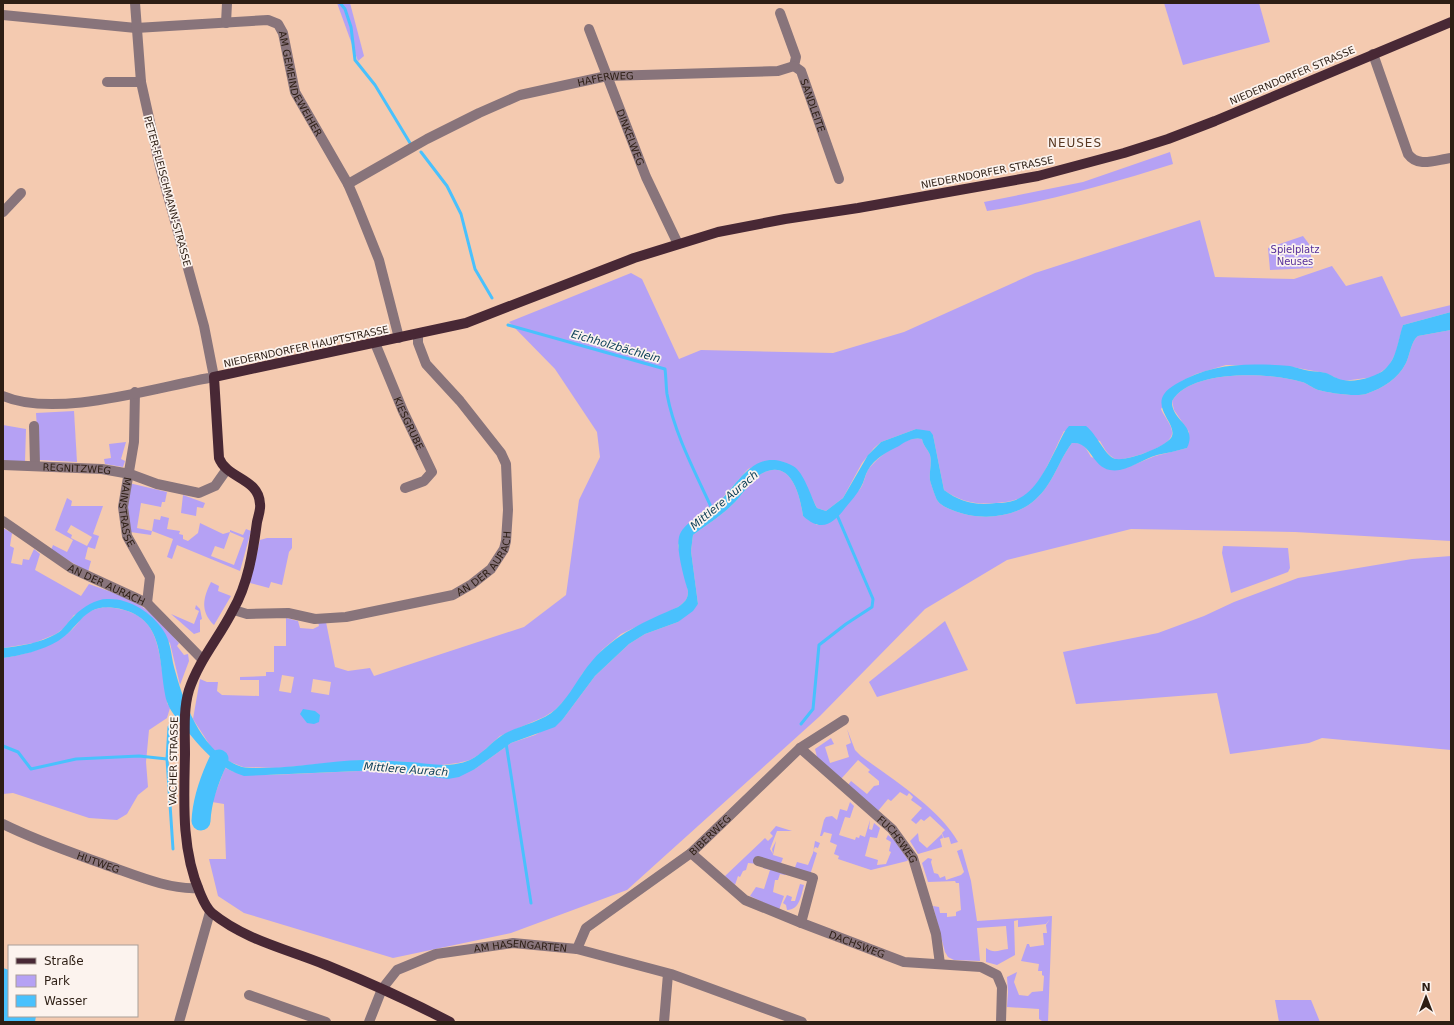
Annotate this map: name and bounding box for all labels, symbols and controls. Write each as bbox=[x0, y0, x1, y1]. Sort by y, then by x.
street label: AM GEMEINDEWEIHER bbox=[277, 30, 324, 138]
street label: NIEDERNDORFER STRASSE bbox=[1228, 44, 1356, 107]
street label: HAFERWEG bbox=[576, 70, 634, 88]
street label: SANDLEITE bbox=[798, 77, 827, 134]
street label: DINKELWEG bbox=[614, 108, 646, 167]
street label: PETER-FLEISCHMANN-STRASSE bbox=[142, 115, 193, 268]
district label: NEUSES bbox=[1048, 136, 1102, 150]
street label: NIEDERNDORFER STRASSE bbox=[920, 154, 1054, 191]
park label: Spielplatz Neuses bbox=[1271, 244, 1319, 267]
street label: NIEDERNDORFER HAUPTSTRASSE bbox=[223, 324, 390, 369]
water label: Eichholzbächlein bbox=[570, 328, 662, 365]
street label: KIESGRUBE bbox=[392, 395, 426, 452]
street label: REGNITZWEG bbox=[43, 462, 112, 477]
water label: Mittlere Aurach bbox=[688, 468, 761, 533]
street label: MAINSTRASSE bbox=[117, 476, 137, 549]
street label: AN DER AURACH bbox=[455, 531, 513, 598]
street label: AN DER AURACH bbox=[66, 562, 147, 607]
street label: VACHER STRASSE bbox=[167, 717, 180, 805]
water label: Mittlere Aurach bbox=[363, 760, 449, 779]
street label: BIBERWEG bbox=[687, 813, 733, 858]
street label: FUCHSWEG bbox=[875, 814, 919, 864]
street label: HUTWEG bbox=[75, 850, 121, 875]
street label: DACHSWEG bbox=[827, 929, 886, 960]
street label: AM HASENGARTEN bbox=[473, 938, 568, 955]
legend bbox=[8, 945, 138, 1017]
text: Straße bbox=[44, 954, 84, 968]
text: Park bbox=[44, 974, 70, 988]
north arrow bbox=[1406, 977, 1446, 1017]
text: N bbox=[1421, 981, 1431, 994]
text: Wasser bbox=[44, 994, 87, 1008]

